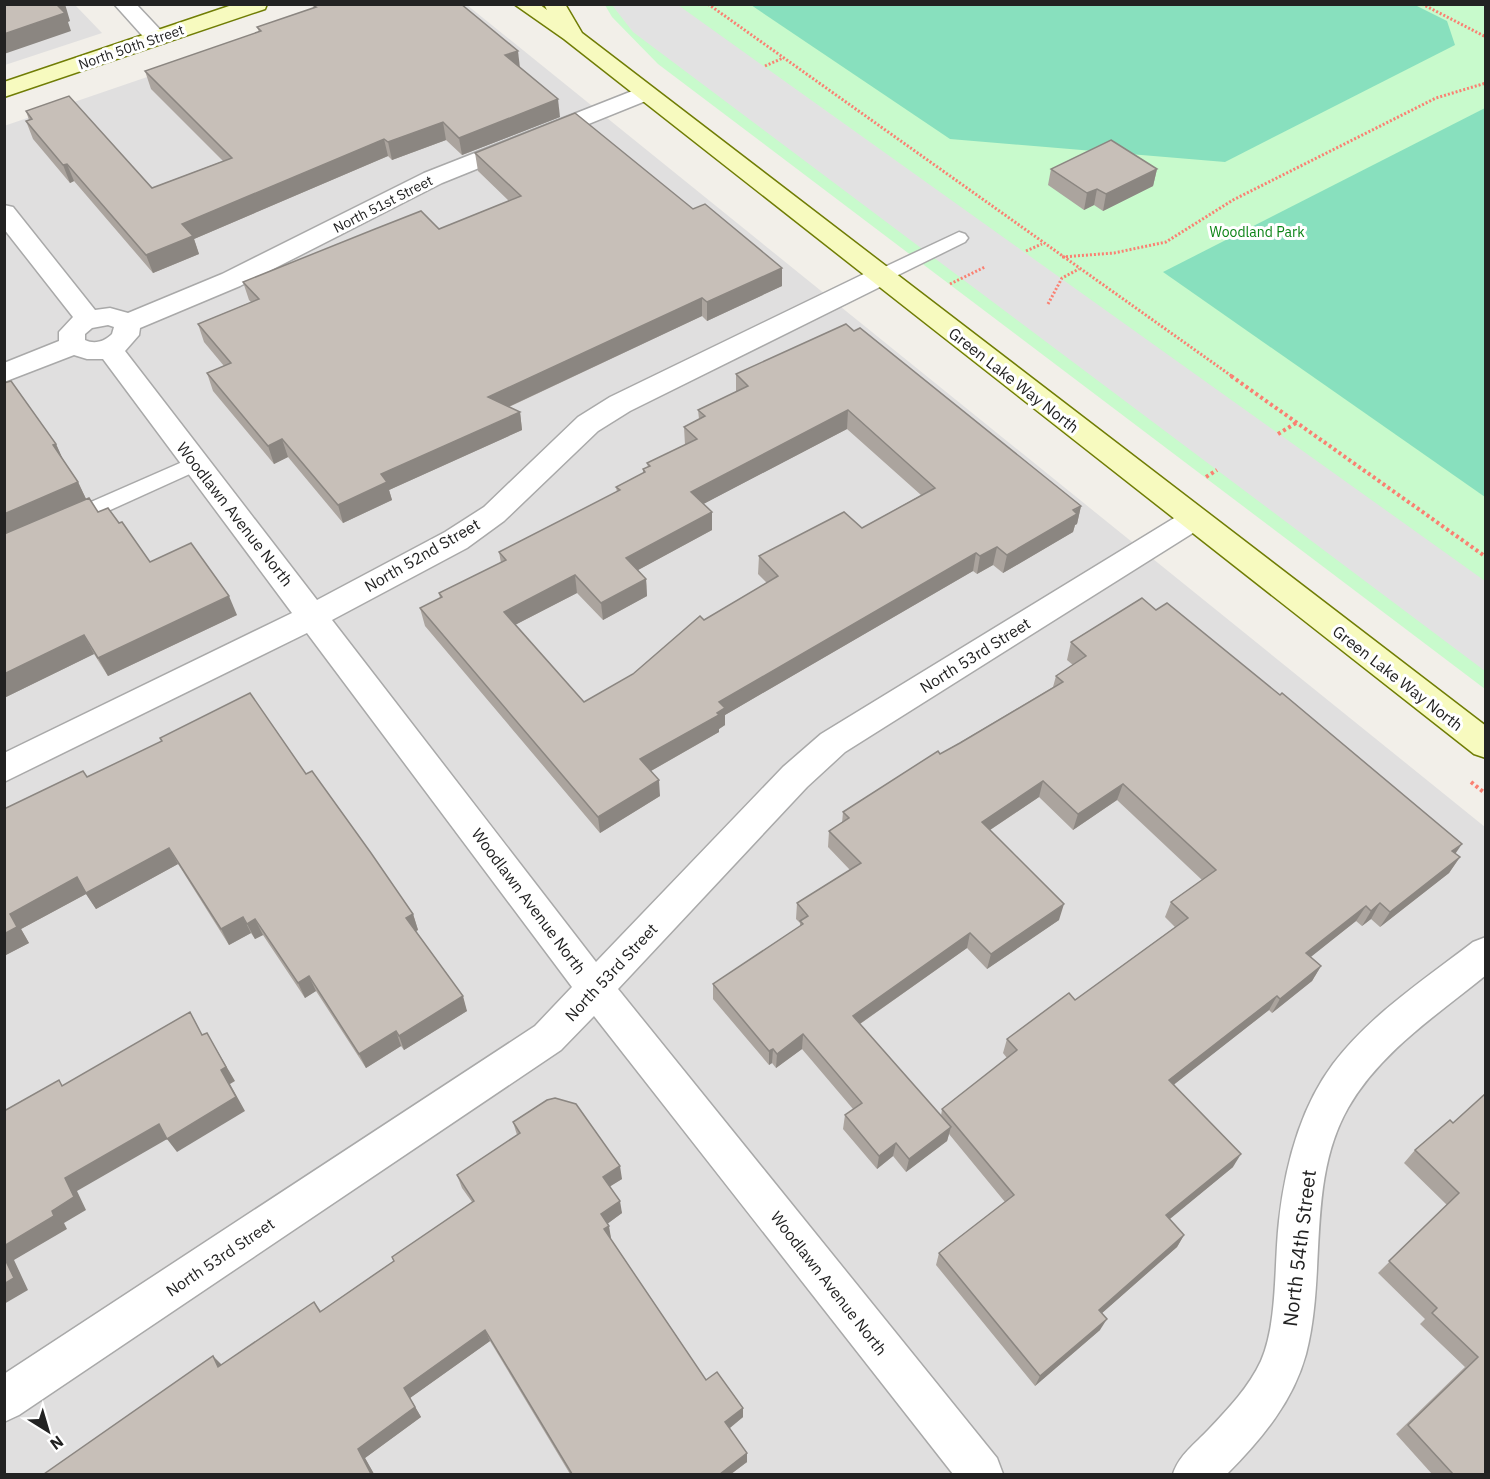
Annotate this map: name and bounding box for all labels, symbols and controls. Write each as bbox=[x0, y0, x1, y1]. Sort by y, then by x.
street label: North 50th Street bbox=[76, 20, 186, 73]
street label: North 51st Street bbox=[330, 171, 436, 237]
park label: Woodland Park bbox=[1209, 223, 1305, 241]
street label: Green Lake Way North bbox=[945, 323, 1083, 437]
street label: Woodlawn Avenue North bbox=[173, 438, 297, 590]
street label: North 52nd Street bbox=[361, 514, 483, 596]
street label: North 53rd Street bbox=[916, 613, 1034, 697]
street label: Green Lake Way North bbox=[1329, 621, 1467, 735]
street label: Woodlawn Avenue North bbox=[468, 824, 590, 978]
street label: North 53rd Street bbox=[561, 919, 661, 1025]
street label: North 54th Street bbox=[1276, 1168, 1322, 1328]
street label: Woodlawn Avenue North bbox=[767, 1207, 891, 1359]
street label: North 53rd Street bbox=[162, 1213, 278, 1301]
north arrow bbox=[18, 1401, 78, 1461]
text: N bbox=[46, 1432, 68, 1454]

